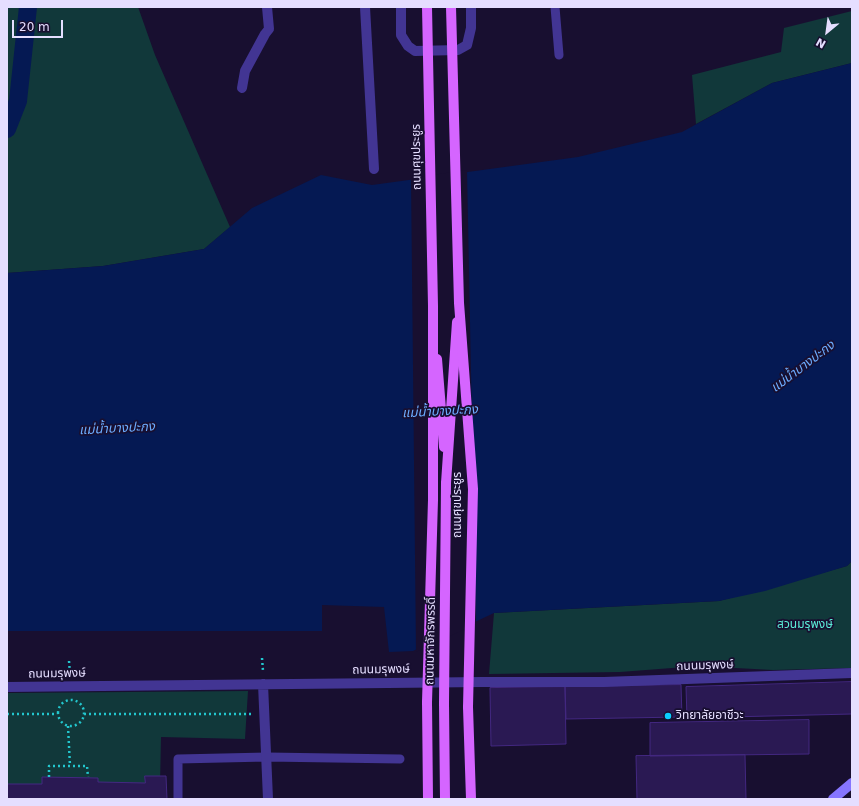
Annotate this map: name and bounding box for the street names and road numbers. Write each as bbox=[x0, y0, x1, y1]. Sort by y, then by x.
street label: ถนนศุขประยูร bbox=[409, 124, 425, 190]
street label: ถนนศุขประยูร bbox=[451, 472, 465, 538]
street label: ถนนมหาจักรพรรดิ์ bbox=[423, 597, 439, 685]
street label: ถนนมรุพงษ์ bbox=[676, 658, 734, 674]
street label: ถนนมรุพงษ์ bbox=[352, 662, 410, 678]
street label: ถนนมรุพงษ์ bbox=[28, 666, 86, 682]

